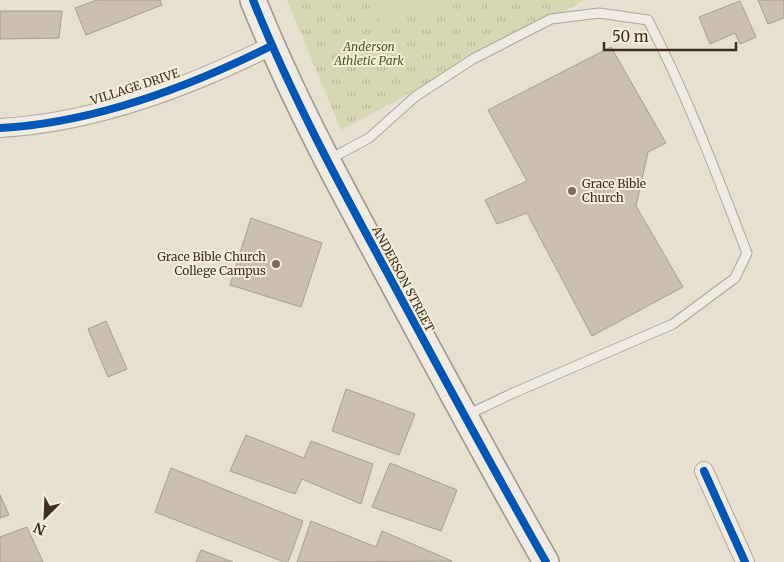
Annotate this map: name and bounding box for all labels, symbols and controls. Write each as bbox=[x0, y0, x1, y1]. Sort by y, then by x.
scale bar bbox=[604, 20, 736, 52]
text: 50 m bbox=[612, 27, 649, 46]
park label: Anderson Athletic Park bbox=[333, 39, 404, 68]
street label: VILLAGE DRIVE bbox=[88, 65, 182, 108]
place label: Grace Bible Church bbox=[582, 176, 646, 205]
marker: Grace Bible Church bbox=[566, 185, 578, 197]
street label: ANDERSON STREET bbox=[369, 222, 438, 335]
place label: Grace Bible Church College Campus bbox=[157, 249, 266, 278]
marker: Grace Bible Church College Campus bbox=[270, 258, 282, 270]
north arrow bbox=[20, 492, 70, 542]
text: N bbox=[31, 518, 48, 539]

